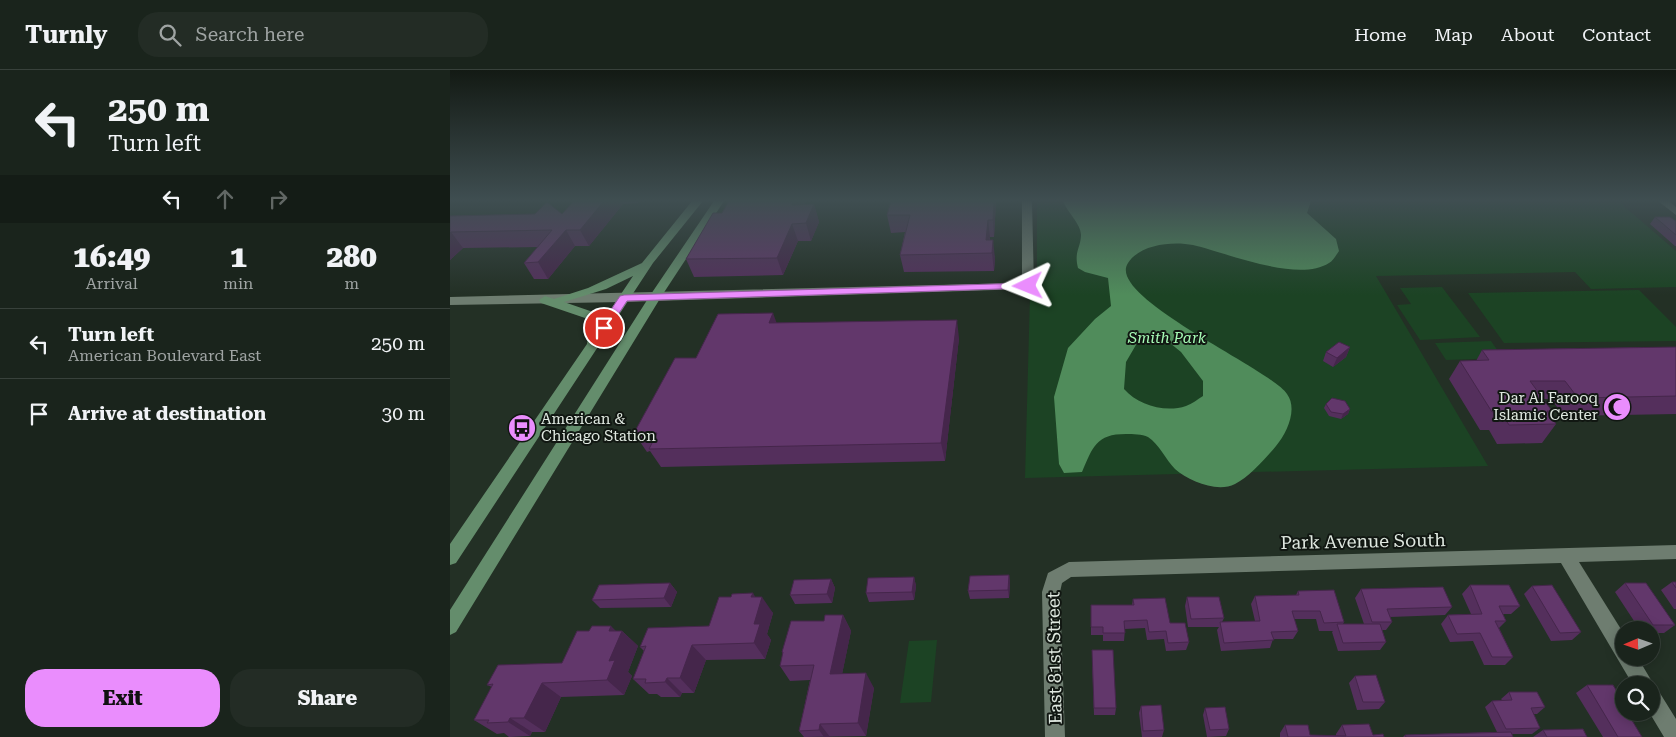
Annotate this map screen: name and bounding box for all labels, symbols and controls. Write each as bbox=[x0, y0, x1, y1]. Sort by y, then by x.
search box bbox=[138, 12, 488, 57]
text: Turnly bbox=[25, 21, 108, 49]
icon: search bbox=[156, 21, 184, 49]
text: Search here bbox=[196, 23, 304, 46]
text: Home bbox=[1354, 24, 1406, 45]
text: Map bbox=[1434, 24, 1473, 45]
text: About bbox=[1501, 24, 1554, 45]
text: Contact bbox=[1582, 24, 1651, 45]
text: 250 m bbox=[108, 89, 209, 130]
icon: left bbox=[25, 90, 90, 155]
text: Turn left bbox=[108, 131, 201, 156]
icon: left bbox=[158, 185, 186, 213]
icon: ahead bbox=[211, 185, 239, 213]
icon: right bbox=[264, 185, 292, 213]
text: 16:49 bbox=[73, 239, 150, 274]
text: 1 bbox=[230, 239, 247, 274]
text: 280 bbox=[326, 239, 377, 274]
position arrow bbox=[1001, 259, 1053, 311]
text: Arrival bbox=[86, 274, 138, 293]
text: min bbox=[223, 274, 253, 293]
text: m bbox=[344, 274, 359, 293]
pin bbox=[583, 307, 625, 349]
icon: arrive bbox=[590, 314, 618, 342]
text: Turn left bbox=[68, 323, 154, 346]
park label: Smith Park bbox=[1127, 329, 1207, 347]
icon: left bbox=[25, 330, 53, 358]
text: 250 m bbox=[371, 332, 425, 355]
text: American Boulevard East bbox=[68, 346, 261, 365]
place label: Dar Al Farooq Islamic Center bbox=[1493, 389, 1598, 424]
mosque icon: Dar Al Farooq Islamic Center bbox=[1602, 392, 1632, 422]
icon: arrive bbox=[25, 400, 53, 428]
text: Arrive at destination bbox=[68, 402, 266, 425]
text: 30 m bbox=[382, 402, 425, 425]
place label: American & Chicago Station bbox=[541, 410, 656, 445]
bus stop icon: American & Chicago Station bbox=[507, 413, 537, 443]
street label: Park Avenue South bbox=[1280, 529, 1446, 553]
street label: East 81st Street bbox=[1042, 591, 1066, 725]
north arrow bbox=[1615, 621, 1660, 666]
map controls bbox=[1615, 621, 1660, 721]
button: Exit bbox=[25, 669, 220, 727]
button: Share bbox=[230, 669, 425, 727]
button: search bbox=[1615, 676, 1660, 721]

